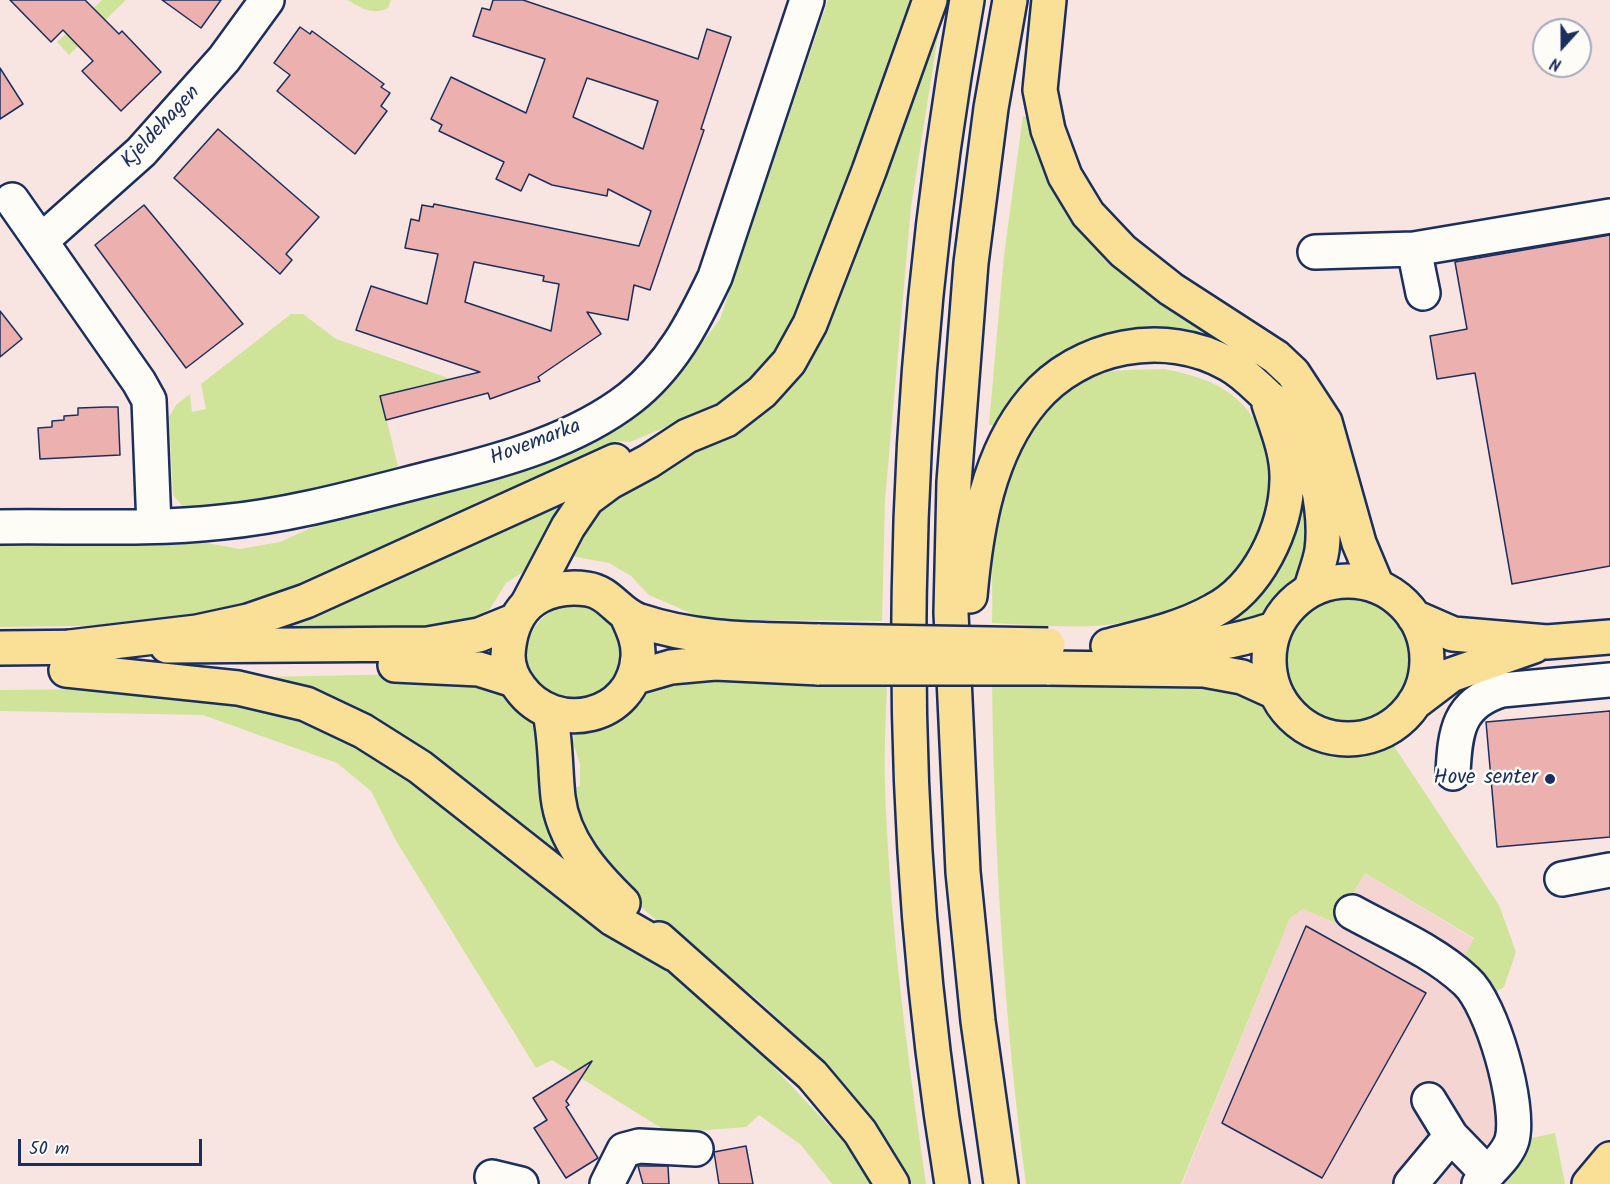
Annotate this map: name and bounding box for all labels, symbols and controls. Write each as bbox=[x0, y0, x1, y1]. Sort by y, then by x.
north arrow bbox=[1532, 18, 1592, 78]
text: N bbox=[1547, 50, 1565, 77]
street label: Kjeldehagen bbox=[117, 81, 207, 175]
street label: Hovemarka bbox=[487, 415, 585, 473]
place label: Hove senter bbox=[1434, 766, 1538, 792]
marker: Hove senter bbox=[1543, 772, 1557, 786]
scale bar bbox=[21, 1127, 206, 1165]
text: 50 m bbox=[29, 1135, 69, 1164]

